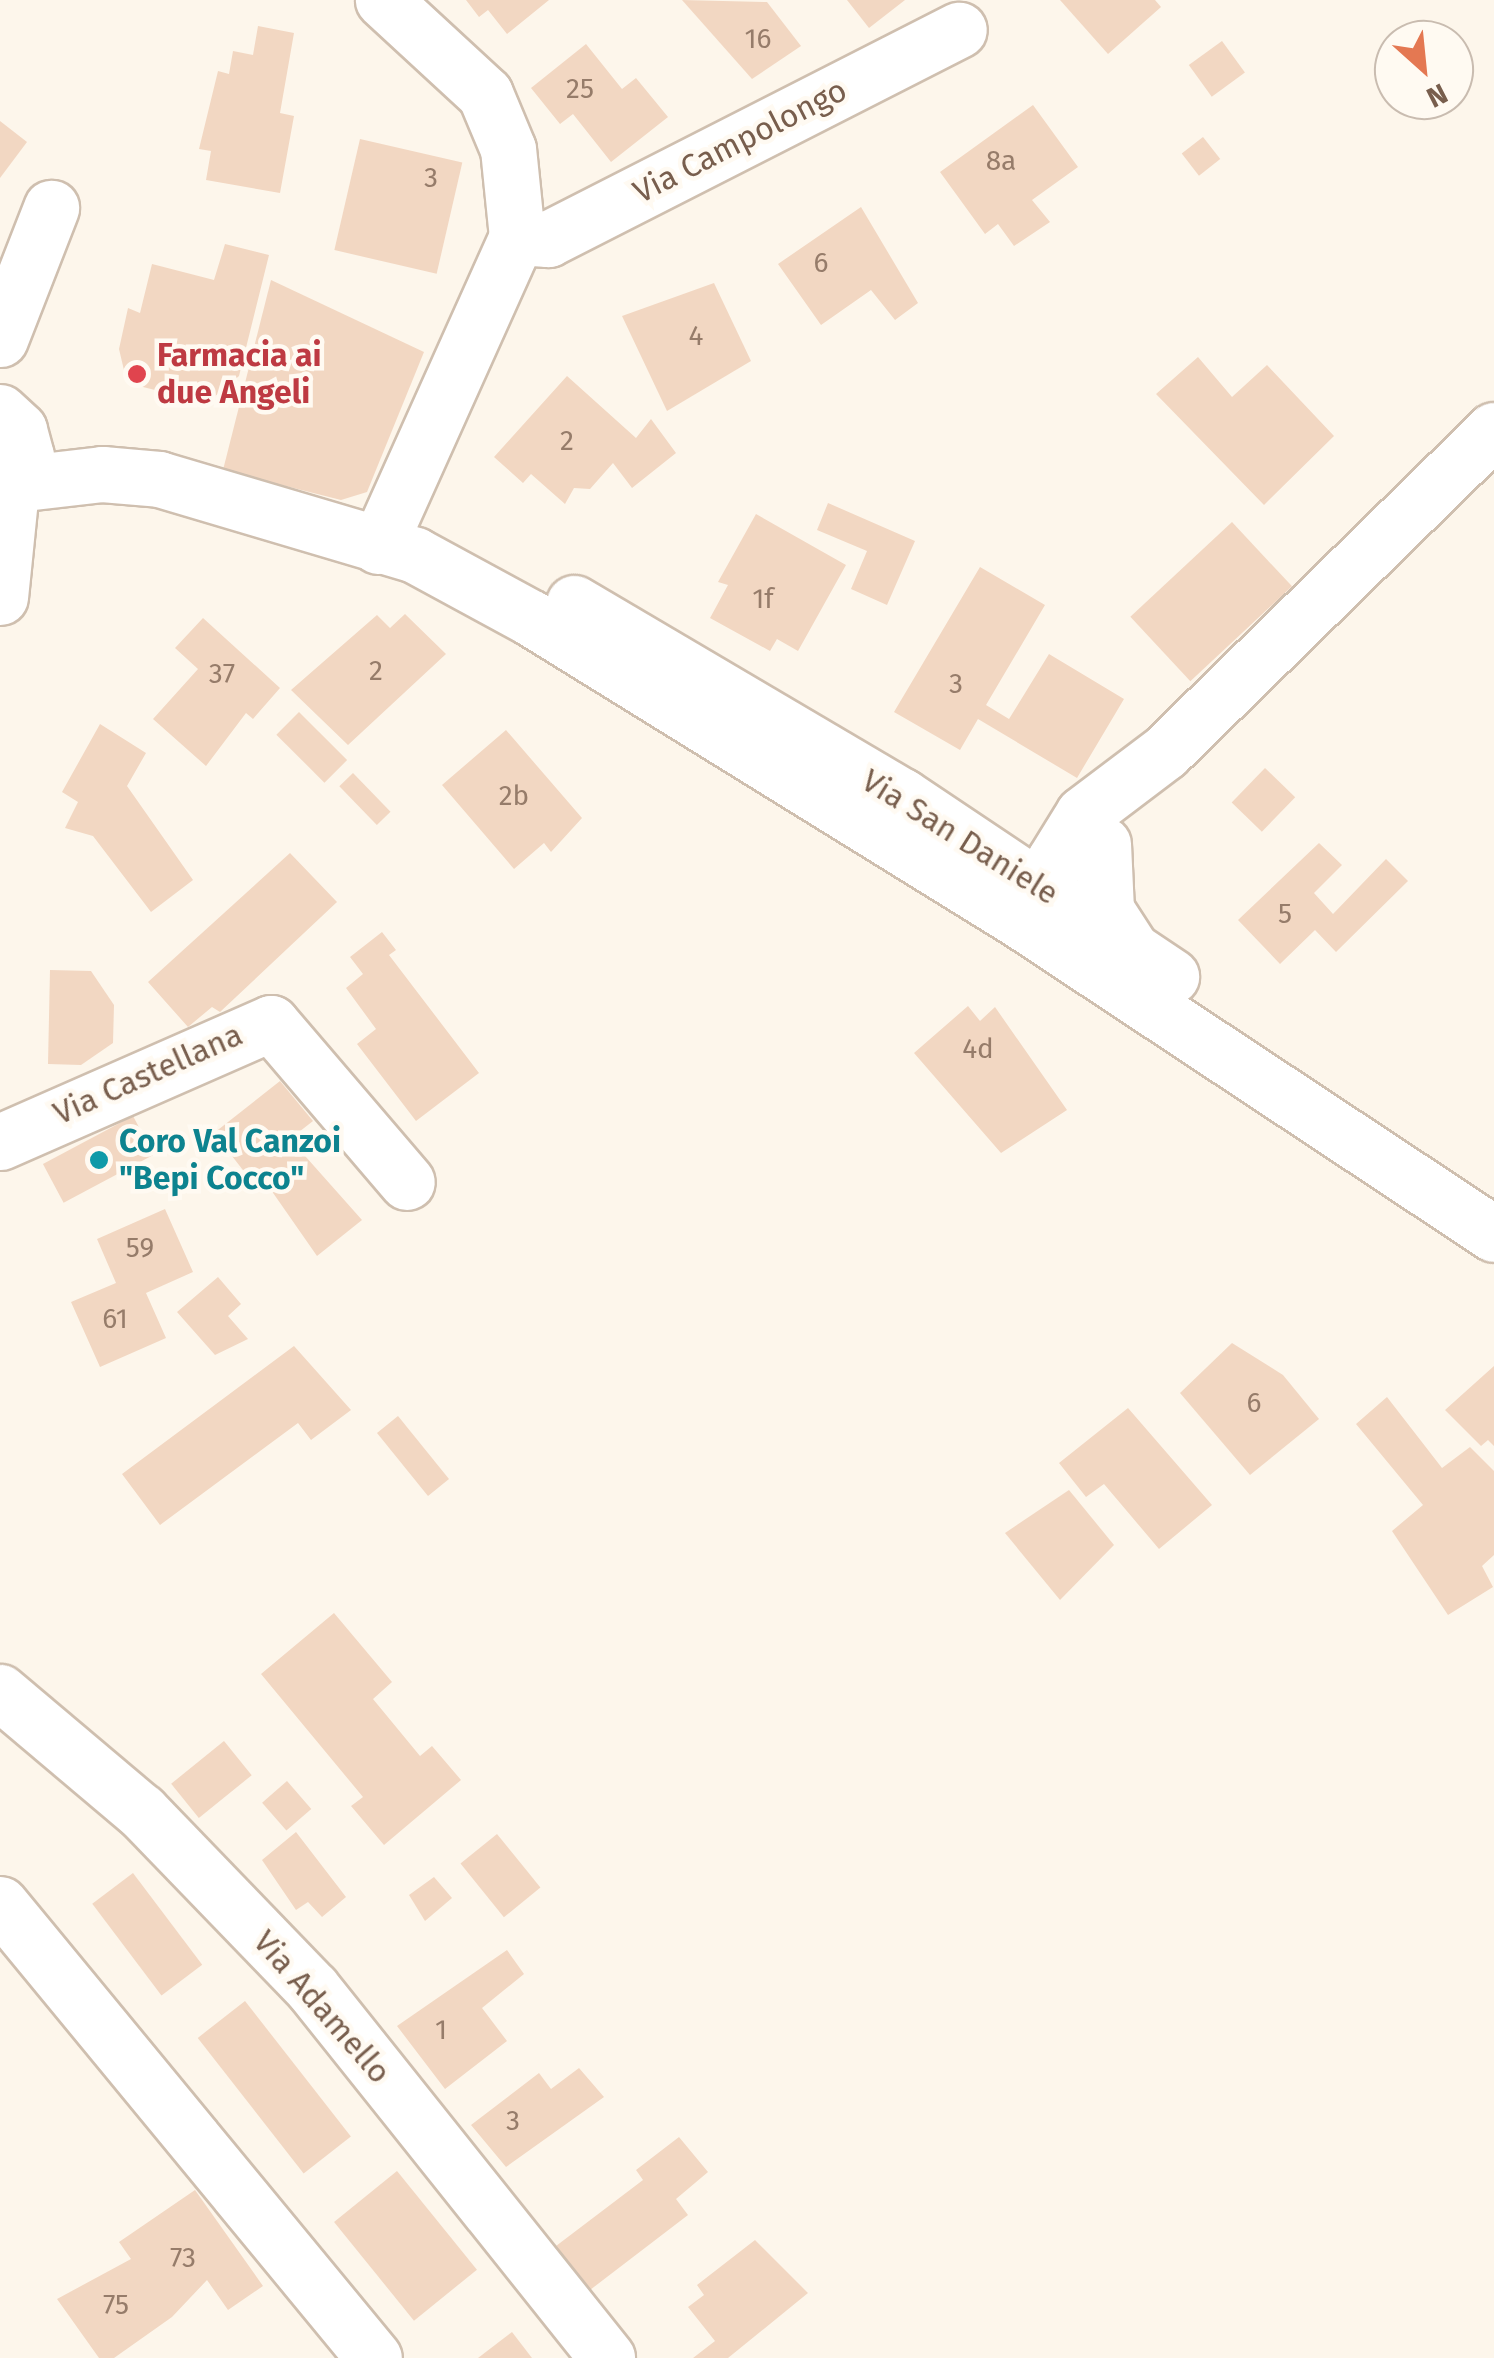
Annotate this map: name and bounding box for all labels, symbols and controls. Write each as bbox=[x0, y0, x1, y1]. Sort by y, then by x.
north arrow bbox=[1374, 20, 1474, 120]
house number: 16 bbox=[744, 22, 772, 56]
street label: Via Campolongo bbox=[627, 71, 853, 211]
house number: 25 bbox=[566, 72, 594, 106]
text: N bbox=[1421, 76, 1453, 114]
house number: 8a bbox=[986, 144, 1016, 178]
house number: 3 bbox=[424, 161, 438, 195]
house number: 6 bbox=[814, 246, 828, 280]
house number: 4 bbox=[689, 319, 703, 353]
place label: Farmacia ai due Angeli bbox=[157, 337, 322, 412]
marker: Farmacia ai due Angeli bbox=[126, 363, 148, 385]
house number: 2 bbox=[560, 424, 574, 458]
house number: 1f bbox=[752, 582, 774, 616]
house number: 2 bbox=[369, 654, 383, 688]
house number: 37 bbox=[209, 657, 235, 691]
house number: 3 bbox=[949, 667, 963, 701]
street label: Via San Daniele bbox=[855, 761, 1065, 913]
house number: 2b bbox=[499, 779, 529, 813]
house number: 5 bbox=[1278, 897, 1292, 931]
street label: Via Castellana bbox=[47, 1015, 249, 1133]
house number: 4d bbox=[962, 1032, 994, 1066]
place label: Coro Val Canzoi "Bepi Cocco" bbox=[119, 1123, 341, 1198]
marker: Coro Val Canzoi "Bepi Cocco" bbox=[88, 1149, 110, 1171]
house number: 59 bbox=[126, 1231, 154, 1265]
house number: 61 bbox=[102, 1302, 128, 1336]
house number: 6 bbox=[1247, 1386, 1261, 1420]
street label: Via Adamello bbox=[245, 1923, 399, 2091]
house number: 1 bbox=[435, 2013, 447, 2047]
house number: 3 bbox=[506, 2104, 520, 2138]
house number: 73 bbox=[170, 2241, 196, 2275]
house number: 75 bbox=[103, 2288, 129, 2322]

